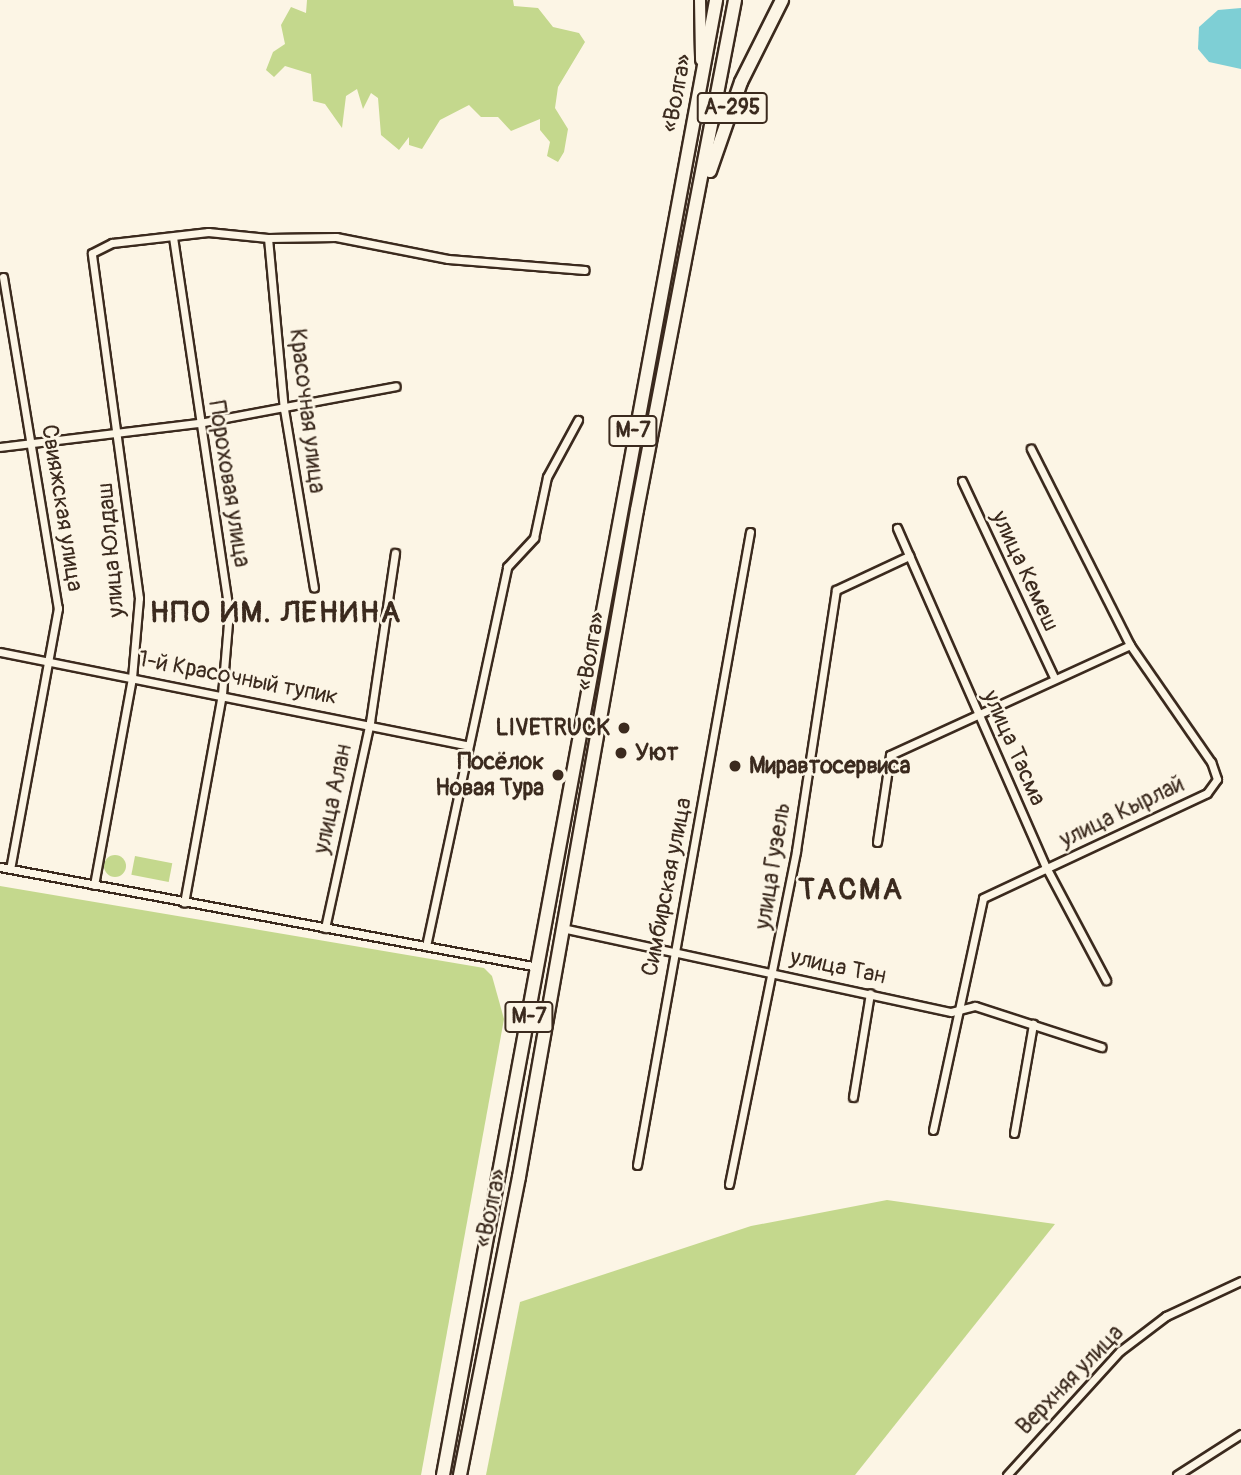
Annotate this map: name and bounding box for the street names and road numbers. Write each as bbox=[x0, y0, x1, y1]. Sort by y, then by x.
street label: «Волга» bbox=[656, 52, 698, 134]
road number: А-295 bbox=[695, 90, 769, 126]
street label: Красочная улица bbox=[283, 327, 331, 495]
street label: Пороховая улица bbox=[202, 399, 256, 569]
road number: М-7 bbox=[607, 414, 659, 448]
street label: Свияжская улица bbox=[35, 423, 89, 593]
street label: улица Юлдаш bbox=[91, 482, 131, 618]
street label: улица Кемеш bbox=[985, 506, 1065, 636]
street label: «Волга» bbox=[571, 610, 611, 692]
street label: 1-й Красочный тупик bbox=[136, 645, 340, 711]
street label: улица Тасма bbox=[976, 686, 1052, 810]
street label: улица Алан bbox=[308, 742, 358, 856]
street label: улица Кырлай bbox=[1055, 770, 1189, 854]
street label: Симбирская улица bbox=[636, 795, 698, 979]
street label: улица Гузель bbox=[749, 801, 797, 931]
street label: улица Тан bbox=[788, 943, 888, 991]
road number: М-7 bbox=[503, 1000, 555, 1034]
street label: «Волга» bbox=[469, 1166, 513, 1250]
street label: Верхняя улица bbox=[1011, 1319, 1129, 1441]

